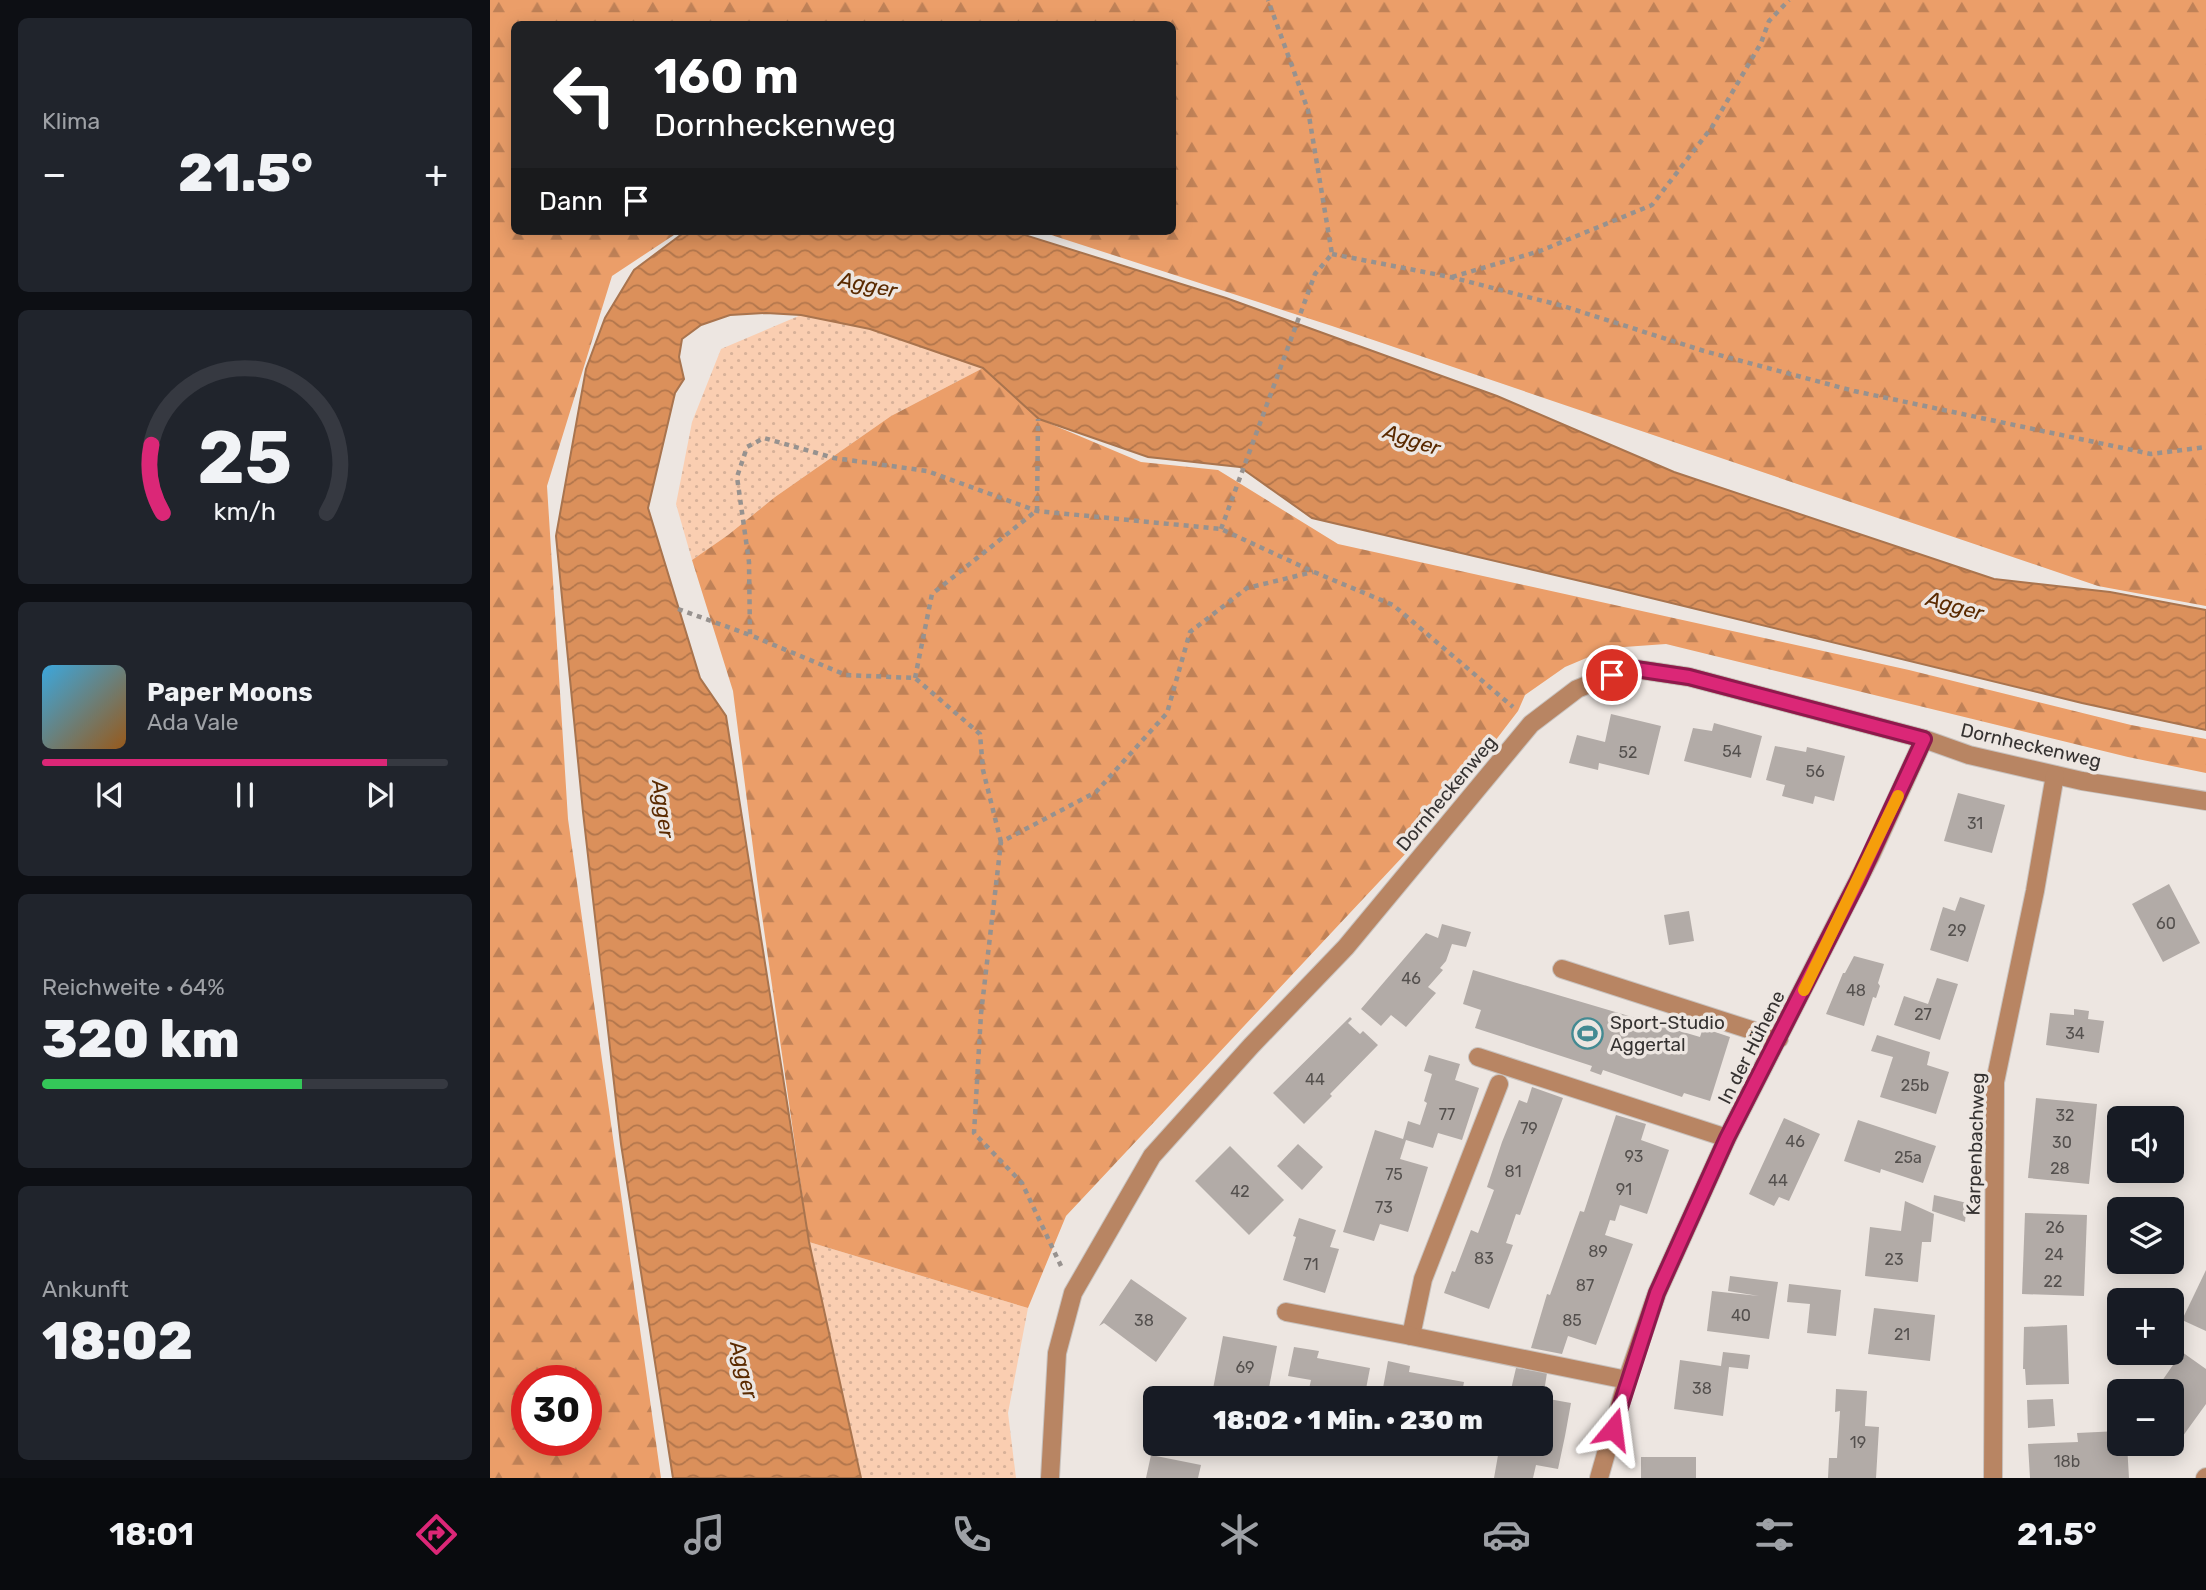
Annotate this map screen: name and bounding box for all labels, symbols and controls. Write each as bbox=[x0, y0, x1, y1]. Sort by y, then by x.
text: 160 m bbox=[654, 47, 799, 105]
icon: left bbox=[539, 49, 630, 140]
text: Dornheckenweg bbox=[654, 106, 896, 144]
text: Klima bbox=[42, 107, 100, 135]
text: 21.5° bbox=[178, 142, 313, 204]
text: − bbox=[42, 151, 67, 197]
text: + bbox=[424, 151, 448, 197]
icon: arrive bbox=[617, 182, 655, 220]
text: Dann bbox=[539, 186, 603, 217]
water label: Agger bbox=[836, 266, 900, 303]
text: 25 bbox=[198, 415, 292, 501]
water label: Agger bbox=[1379, 418, 1445, 461]
text: km/h bbox=[214, 497, 276, 526]
water label: Agger bbox=[1923, 585, 1988, 626]
pin bbox=[1582, 645, 1642, 705]
icon: arrive bbox=[1593, 656, 1631, 694]
text: Paper Moons bbox=[147, 677, 313, 708]
text: Ada Vale bbox=[147, 708, 239, 736]
street label: Dornheckenweg bbox=[1958, 718, 2104, 773]
street label: Dornheckenweg bbox=[1391, 731, 1501, 856]
house number: 54 bbox=[1722, 742, 1742, 761]
house number: 52 bbox=[1619, 743, 1637, 762]
house number: 56 bbox=[1805, 762, 1825, 781]
icon: previous bbox=[91, 776, 129, 814]
icon: pause bbox=[226, 776, 264, 814]
icon: next bbox=[361, 776, 399, 814]
water label: Agger bbox=[647, 777, 680, 841]
house number: 31 bbox=[1967, 814, 1983, 833]
house number: 60 bbox=[2156, 914, 2176, 933]
house number: 29 bbox=[1948, 921, 1966, 940]
house number: 46 bbox=[1401, 969, 1421, 988]
text: Reichweite · 64% bbox=[42, 973, 225, 1001]
house number: 48 bbox=[1846, 981, 1866, 1000]
street label: In der Hühene bbox=[1713, 987, 1790, 1108]
house number: 27 bbox=[1914, 1005, 1932, 1024]
text: 320 km bbox=[42, 1008, 240, 1070]
place label: Sport-Studio Aggertal bbox=[1610, 1011, 1725, 1056]
sports icon: Sport-Studio Aggertal bbox=[1570, 1016, 1604, 1050]
house number: 34 bbox=[2065, 1024, 2085, 1043]
house number: 44 bbox=[1305, 1070, 1325, 1089]
street label: Karpenbachweg bbox=[1962, 1072, 1989, 1216]
house number: 25b bbox=[1901, 1076, 1929, 1095]
house number: 77 bbox=[1439, 1105, 1455, 1124]
house number: 32 bbox=[2055, 1106, 2075, 1125]
map controls bbox=[2107, 1106, 2184, 1456]
button: sound bbox=[2107, 1106, 2184, 1183]
house number: 79 bbox=[1520, 1119, 1538, 1138]
house number: 46 bbox=[1785, 1132, 1805, 1151]
house number: 30 bbox=[2052, 1133, 2072, 1152]
house number: 93 bbox=[1625, 1147, 1643, 1166]
house number: 25a bbox=[1894, 1148, 1922, 1167]
house number: 28 bbox=[2050, 1159, 2070, 1178]
house number: 81 bbox=[1504, 1162, 1522, 1181]
house number: 75 bbox=[1385, 1165, 1403, 1184]
house number: 44 bbox=[1768, 1171, 1788, 1190]
house number: 91 bbox=[1616, 1180, 1632, 1199]
house number: 42 bbox=[1230, 1182, 1250, 1201]
button: layers bbox=[2107, 1197, 2184, 1274]
house number: 73 bbox=[1375, 1198, 1393, 1217]
house number: 26 bbox=[2045, 1218, 2065, 1237]
house number: 89 bbox=[1588, 1242, 1608, 1261]
house number: 24 bbox=[2044, 1245, 2064, 1264]
house number: 83 bbox=[1474, 1249, 1494, 1268]
house number: 23 bbox=[1884, 1250, 1904, 1269]
house number: 71 bbox=[1303, 1255, 1319, 1274]
house number: 22 bbox=[2044, 1272, 2062, 1291]
text: Ankunft bbox=[42, 1275, 129, 1303]
house number: 87 bbox=[1576, 1276, 1594, 1295]
button: + bbox=[2107, 1288, 2184, 1365]
house number: 40 bbox=[1731, 1306, 1751, 1325]
text: 18:02 bbox=[42, 1310, 193, 1372]
house number: 38 bbox=[1134, 1311, 1154, 1330]
house number: 85 bbox=[1562, 1311, 1582, 1330]
house number: 21 bbox=[1894, 1325, 1910, 1344]
water label: Agger bbox=[725, 1337, 764, 1402]
house number: 69 bbox=[1235, 1358, 1255, 1377]
speed limit sign: 30 bbox=[511, 1365, 602, 1456]
house number: 38 bbox=[1692, 1379, 1712, 1398]
button: − bbox=[2107, 1379, 2184, 1456]
position arrow bbox=[1576, 1392, 1650, 1466]
text: 18:02 · 1 Min. · 230 m bbox=[1213, 1405, 1483, 1436]
house number: 19 bbox=[1850, 1433, 1866, 1452]
house number: 18b bbox=[2054, 1452, 2080, 1471]
icon: directions bbox=[412, 1510, 461, 1559]
icon: music bbox=[680, 1510, 729, 1559]
icon: phone bbox=[947, 1510, 996, 1559]
icon: climate bbox=[1215, 1510, 1264, 1559]
icon: car bbox=[1482, 1510, 1531, 1559]
icon: filters bbox=[1750, 1510, 1799, 1559]
text: 18:01 bbox=[109, 1515, 194, 1553]
text: 21.5° bbox=[2017, 1515, 2097, 1553]

